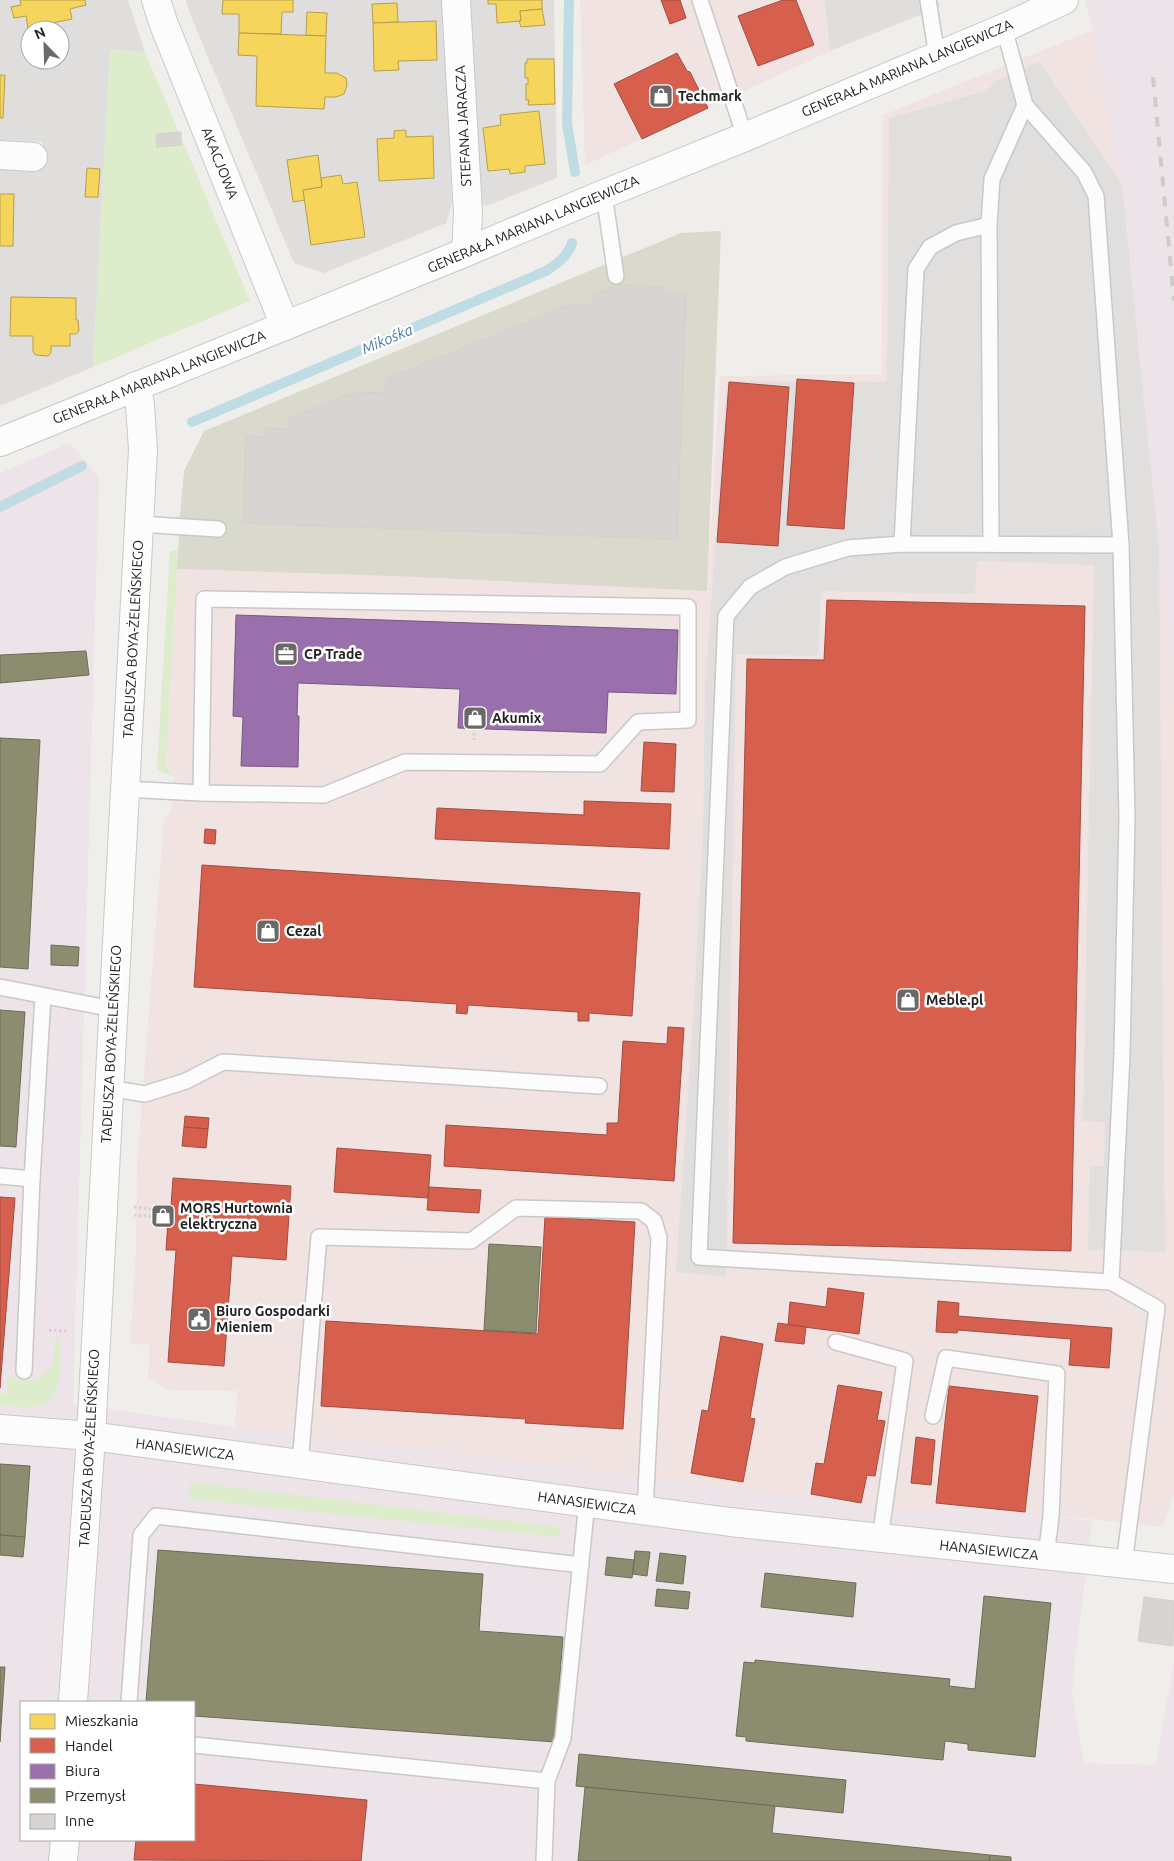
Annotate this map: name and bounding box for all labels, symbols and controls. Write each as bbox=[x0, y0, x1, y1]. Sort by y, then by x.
street label: GENERAŁA MARIANA LANGIEWICZA bbox=[799, 16, 1015, 120]
north arrow bbox=[20, 20, 70, 70]
text: N bbox=[32, 24, 48, 42]
street label: STEFANA JARACZA bbox=[452, 65, 474, 187]
shop icon: Techmark bbox=[648, 83, 674, 109]
place label: Techmark bbox=[678, 88, 742, 104]
street label: AKACJOWA bbox=[198, 125, 242, 201]
street label: GENERAŁA MARIANA LANGIEWICZA bbox=[425, 172, 641, 276]
water label: Mikośka bbox=[359, 321, 415, 357]
street label: GENERAŁA MARIANA LANGIEWICZA bbox=[50, 327, 268, 427]
street label: TADEUSZA BOYA-ŻELEŃSKIEGO bbox=[119, 539, 146, 739]
office icon: CP Trade bbox=[273, 641, 299, 667]
place label: CP Trade bbox=[304, 646, 362, 662]
shop icon: Akumix bbox=[462, 705, 488, 731]
place label: Akumix bbox=[492, 710, 542, 726]
shop icon: Cezal bbox=[255, 918, 281, 944]
place label: Cezal bbox=[286, 923, 321, 939]
street label: TADEUSZA BOYA-ŻELEŃSKIEGO bbox=[97, 944, 124, 1144]
shop icon: Meble.pl bbox=[895, 987, 921, 1013]
place label: Meble.pl bbox=[926, 992, 983, 1008]
place label: MORS Hurtownia elektryczna bbox=[180, 1200, 293, 1232]
shop icon: MORS Hurtownia elektryczna bbox=[150, 1203, 176, 1229]
place label: Biuro Gospodarki Mieniem bbox=[216, 1303, 330, 1335]
public building icon: Biuro Gospodarki Mieniem bbox=[186, 1306, 212, 1332]
street label: TADEUSZA BOYA-ŻELEŃSKIEGO bbox=[75, 1348, 102, 1548]
street label: HANASIEWICZA bbox=[135, 1435, 235, 1463]
street label: HANASIEWICZA bbox=[537, 1488, 637, 1518]
street label: HANASIEWICZA bbox=[939, 1537, 1039, 1563]
legend bbox=[20, 1701, 195, 1841]
text: Mieszkania bbox=[65, 1712, 139, 1729]
text: Handel bbox=[65, 1737, 113, 1754]
text: Biura bbox=[65, 1762, 100, 1779]
text: Przemysł bbox=[65, 1787, 125, 1804]
text: Inne bbox=[65, 1812, 94, 1829]

